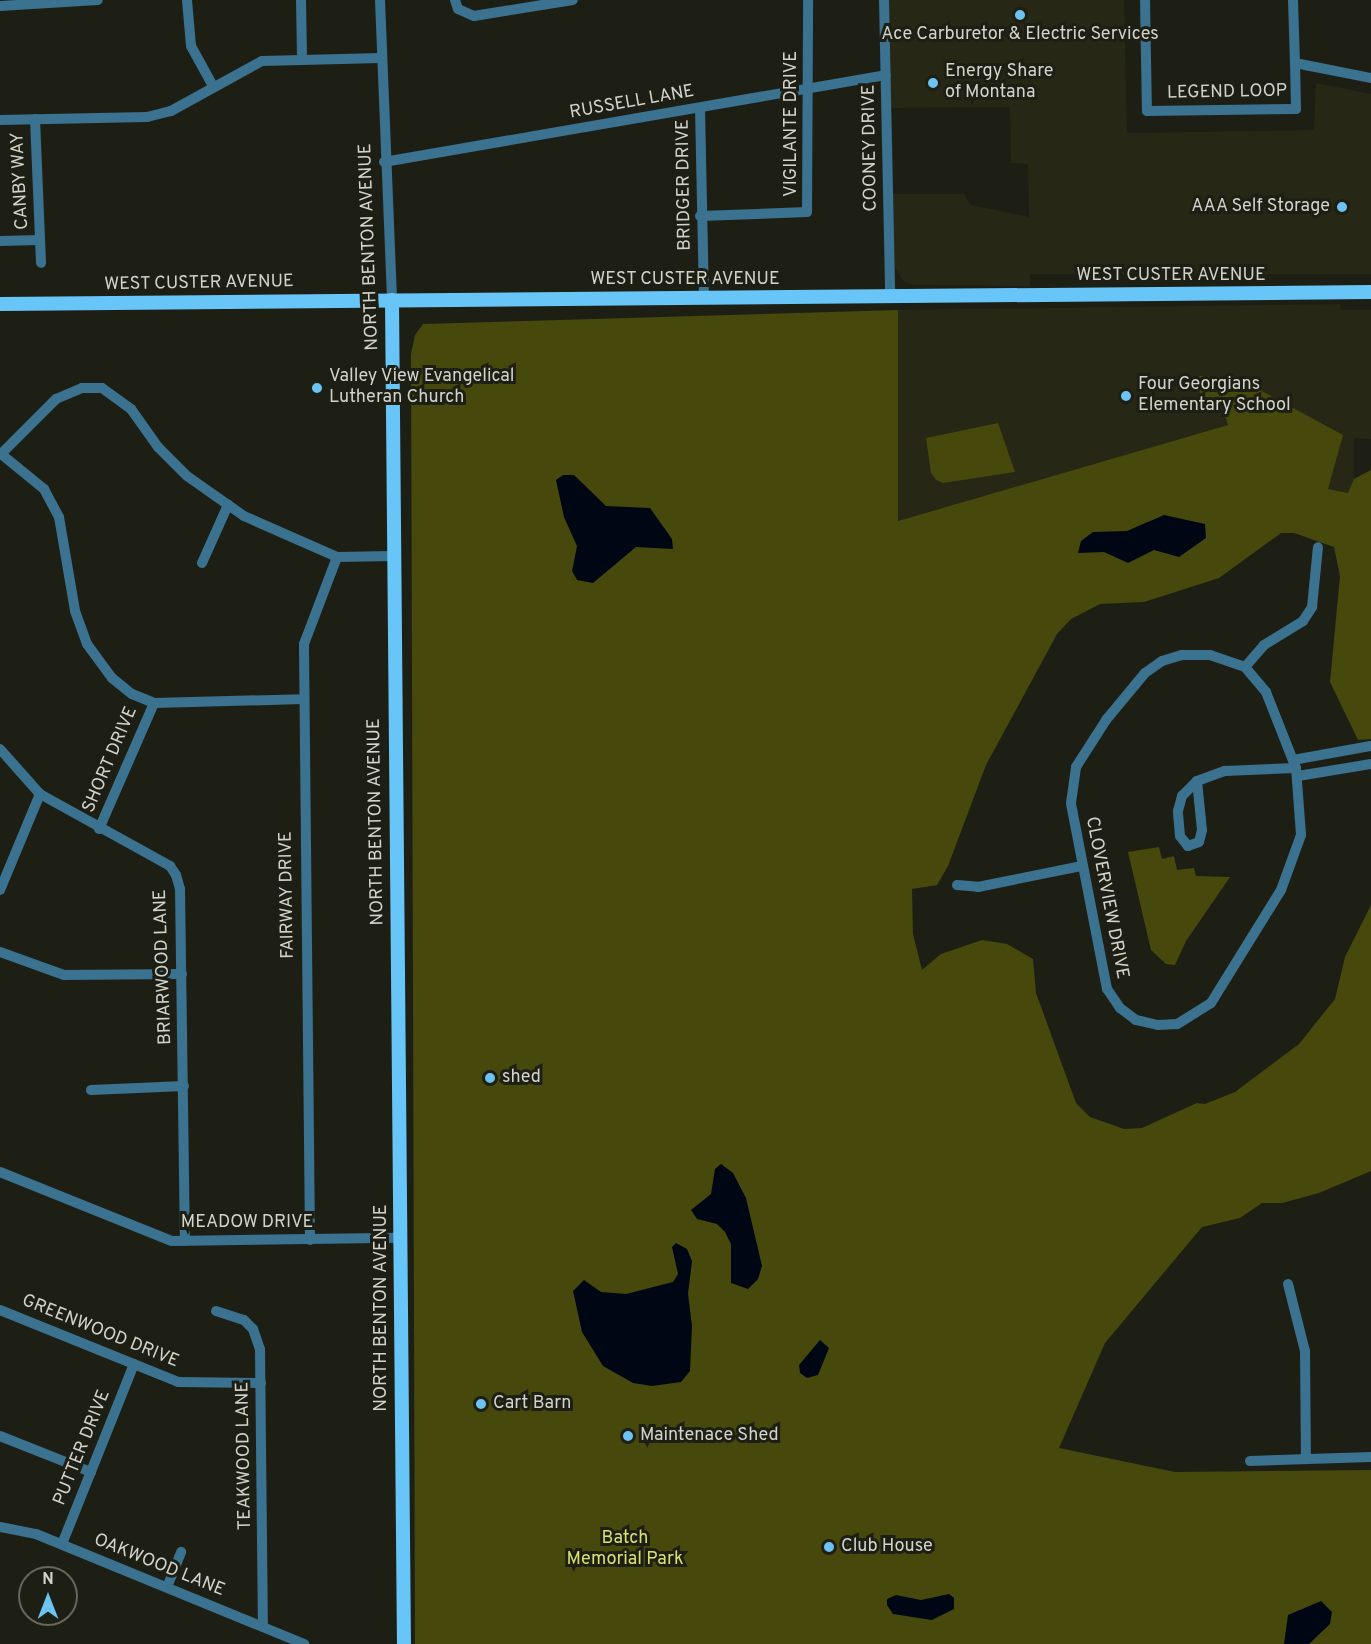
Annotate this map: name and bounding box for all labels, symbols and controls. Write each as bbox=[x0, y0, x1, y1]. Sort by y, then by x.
marker: Ace Carburetor & Electric Services bbox=[1013, 8, 1027, 22]
place label: Ace Carburetor & Electric Services bbox=[881, 24, 1159, 46]
street label: VIGILANTE DRIVE bbox=[781, 51, 803, 197]
place label: Energy Share of Montana bbox=[945, 62, 1054, 104]
marker: Energy Share of Montana bbox=[926, 76, 940, 90]
street label: RUSSELL LANE bbox=[568, 81, 696, 125]
street label: LEGEND LOOP bbox=[1167, 81, 1287, 105]
street label: COONEY DRIVE bbox=[859, 84, 883, 212]
street label: BRIDGER DRIVE bbox=[673, 119, 697, 251]
street label: CANBY WAY bbox=[8, 131, 34, 231]
street label: NORTH BENTON AVENUE bbox=[356, 143, 384, 351]
place label: AAA Self Storage bbox=[1190, 196, 1330, 218]
marker: AAA Self Storage bbox=[1335, 200, 1349, 214]
street label: WEST CUSTER AVENUE bbox=[1075, 265, 1267, 287]
street label: WEST CUSTER AVENUE bbox=[589, 269, 781, 291]
street label: WEST CUSTER AVENUE bbox=[103, 272, 295, 296]
place label: Valley View Evangelical Lutheran Church bbox=[329, 367, 515, 410]
place label: Four Georgians Elementary School bbox=[1138, 375, 1291, 418]
marker: Valley View Evangelical Lutheran Church bbox=[310, 381, 324, 395]
marker: Four Georgians Elementary School bbox=[1119, 389, 1133, 403]
street label: SHORT DRIVE bbox=[79, 703, 143, 817]
street label: NORTH BENTON AVENUE bbox=[364, 718, 390, 926]
street label: CLOVERVIEW DRIVE bbox=[1080, 815, 1132, 981]
street label: FAIRWAY DRIVE bbox=[276, 831, 300, 959]
street label: BRIARWOOD LANE bbox=[150, 889, 178, 1045]
place label: shed bbox=[502, 1067, 541, 1089]
marker: shed bbox=[483, 1071, 497, 1085]
street label: NORTH BENTON AVENUE bbox=[371, 1204, 393, 1412]
street label: MEADOW DRIVE bbox=[181, 1212, 313, 1234]
street label: GREENWOOD DRIVE bbox=[18, 1291, 182, 1373]
street label: TEAKWOOD LANE bbox=[233, 1382, 257, 1530]
street label: PUTTER DRIVE bbox=[50, 1387, 116, 1509]
place label: Cart Barn bbox=[493, 1393, 571, 1415]
marker: Cart Barn bbox=[474, 1397, 488, 1411]
place label: Maintenace Shed bbox=[640, 1425, 779, 1447]
marker: Maintenace Shed bbox=[621, 1429, 635, 1443]
park label: Batch Memorial Park bbox=[567, 1529, 683, 1572]
street label: OAKWOOD LANE bbox=[90, 1530, 228, 1602]
place label: Club House bbox=[841, 1536, 933, 1558]
marker: Club House bbox=[822, 1540, 836, 1554]
north arrow bbox=[18, 1566, 78, 1626]
text: N bbox=[42, 1570, 54, 1590]

